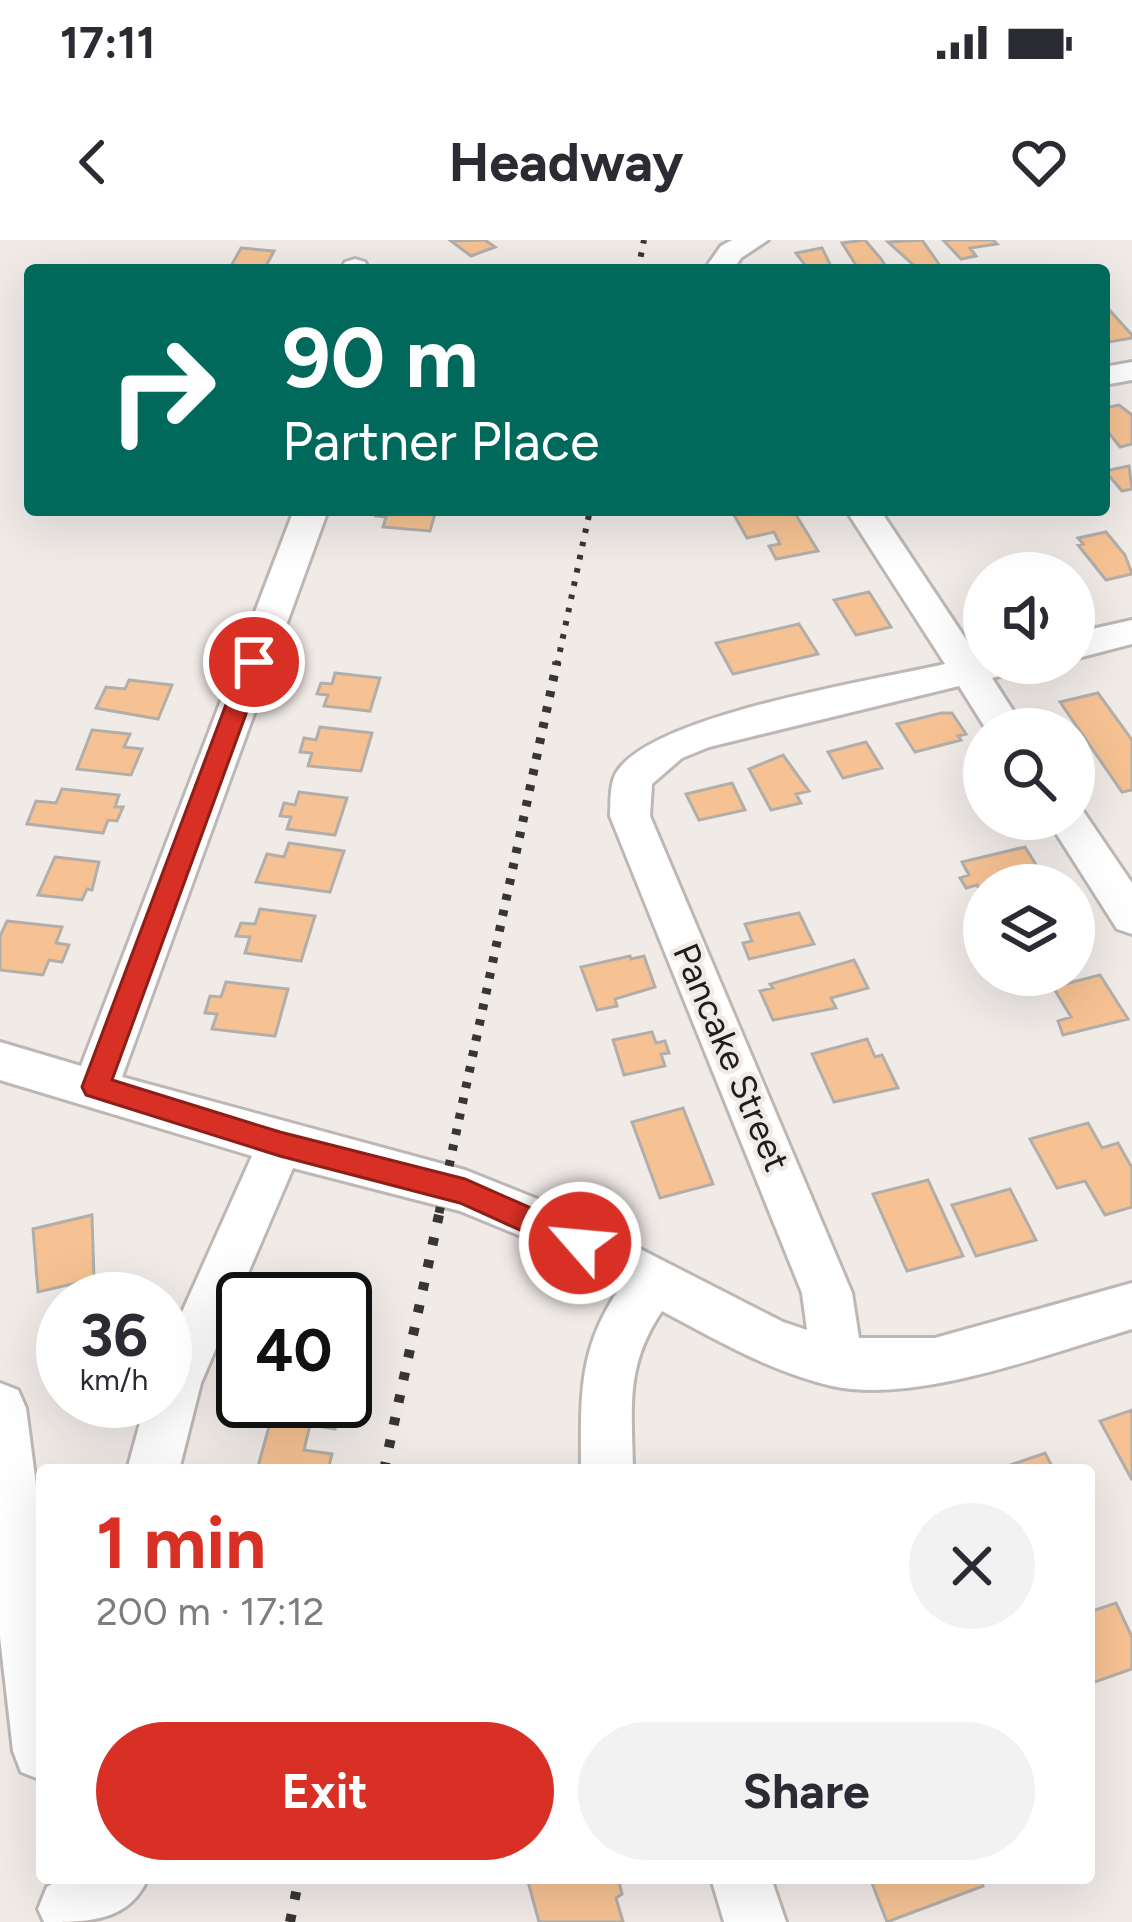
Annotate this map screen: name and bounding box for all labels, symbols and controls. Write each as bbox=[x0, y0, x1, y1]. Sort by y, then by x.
text: 17:11 bbox=[60, 15, 156, 69]
icon: back bbox=[60, 129, 126, 195]
icon: heart bbox=[1006, 129, 1072, 195]
text: Headway bbox=[449, 130, 683, 195]
text: 90 m bbox=[282, 307, 478, 408]
icon: right bbox=[84, 312, 240, 468]
text: Partner Place bbox=[282, 409, 600, 474]
map controls bbox=[963, 552, 1095, 996]
button: sound bbox=[963, 552, 1095, 684]
pin bbox=[203, 611, 305, 713]
icon: arrive bbox=[221, 629, 287, 695]
button: search bbox=[963, 708, 1095, 840]
button: layers bbox=[963, 864, 1095, 996]
street label: Pancake Street bbox=[664, 937, 799, 1178]
position arrow bbox=[517, 1180, 643, 1306]
speed limit sign: 40 bbox=[216, 1272, 372, 1428]
text: 36 bbox=[80, 1299, 148, 1371]
text: km/h bbox=[80, 1361, 148, 1398]
text: 1 min bbox=[96, 1500, 266, 1586]
button: close bbox=[909, 1503, 1035, 1629]
text: 200 m · 17:12 bbox=[96, 1588, 325, 1635]
button: Exit bbox=[96, 1722, 554, 1860]
button: Share bbox=[578, 1722, 1035, 1860]

